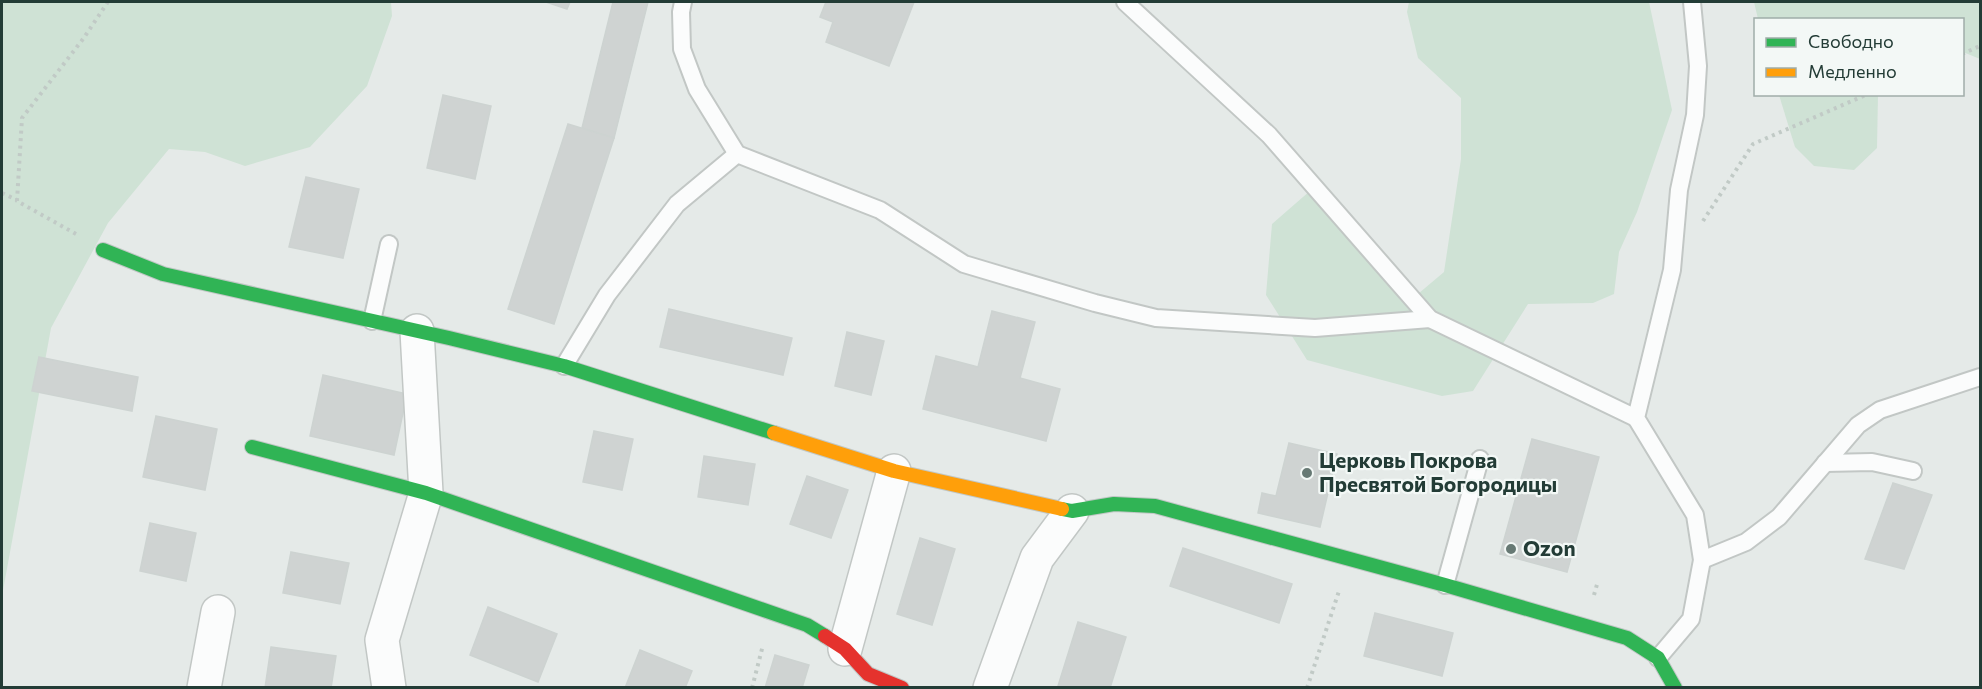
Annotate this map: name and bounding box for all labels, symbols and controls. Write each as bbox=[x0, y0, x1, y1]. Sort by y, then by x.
legend bbox=[1754, 18, 1964, 96]
text: Свободно bbox=[1808, 30, 1894, 52]
text: Медленно bbox=[1808, 60, 1897, 82]
place label: Церковь Покрова Пресвятой Богородицы bbox=[1319, 447, 1557, 496]
marker: Церковь Покрова Пресвятой Богородицы bbox=[1300, 466, 1314, 480]
place label: Ozon bbox=[1523, 535, 1576, 560]
marker: Ozon bbox=[1504, 542, 1518, 556]

